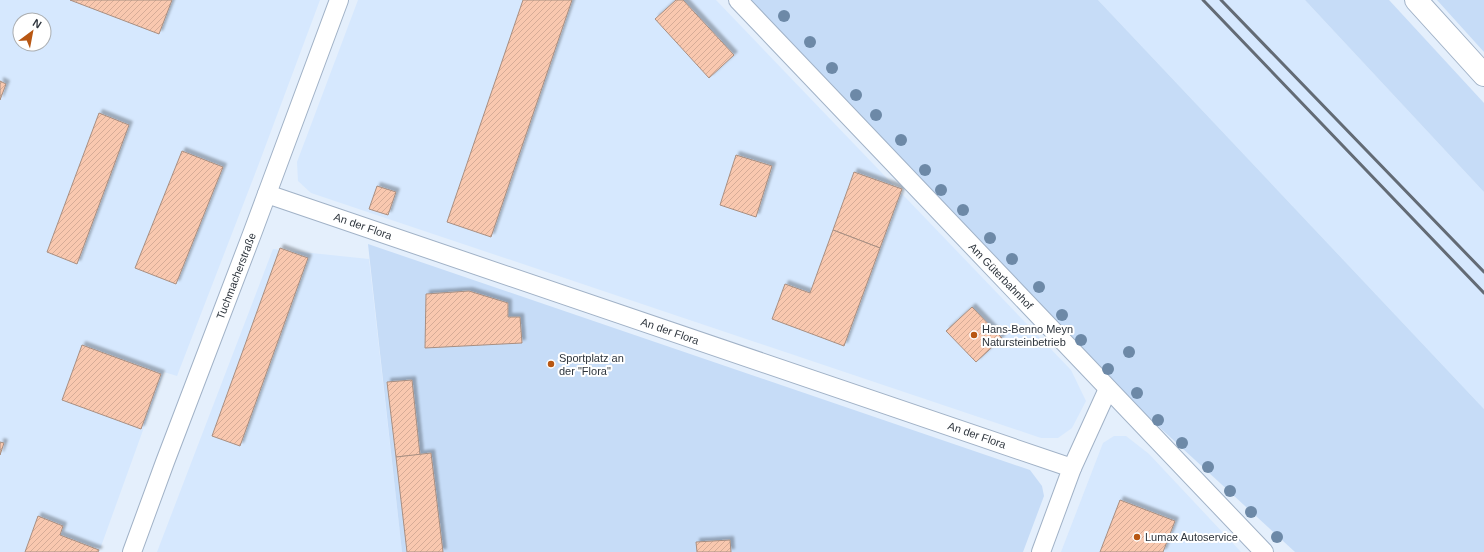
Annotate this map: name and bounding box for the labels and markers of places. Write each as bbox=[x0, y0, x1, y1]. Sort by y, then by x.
place label: Hans-Benno Meyn Natursteinbetrieb bbox=[982, 323, 1073, 348]
marker: Hans-Benno Meyn Natursteinbetrieb bbox=[969, 330, 979, 340]
place label: Sportplatz an der "Flora" bbox=[559, 352, 624, 377]
marker: Sportplatz an der "Flora" bbox=[546, 359, 556, 369]
place label: Lumax Autoservice bbox=[1145, 531, 1238, 543]
marker: Lumax Autoservice bbox=[1132, 532, 1142, 542]

